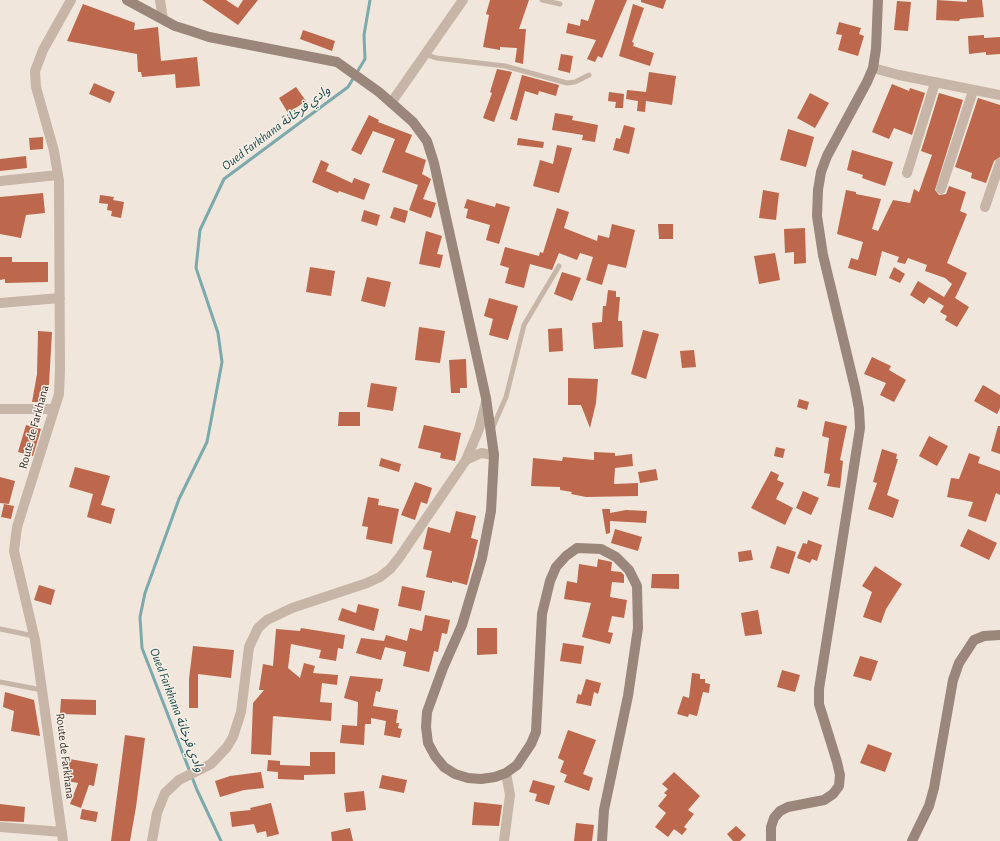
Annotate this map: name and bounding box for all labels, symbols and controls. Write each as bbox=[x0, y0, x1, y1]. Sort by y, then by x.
water label: Oued Farkhana وادي فرخانة bbox=[219, 82, 333, 174]
street label: Route de Farkhana bbox=[16, 384, 52, 470]
water label: Oued Farkhana وادي فرخانة bbox=[146, 646, 208, 774]
street label: Route de Farkhana bbox=[53, 712, 77, 800]

